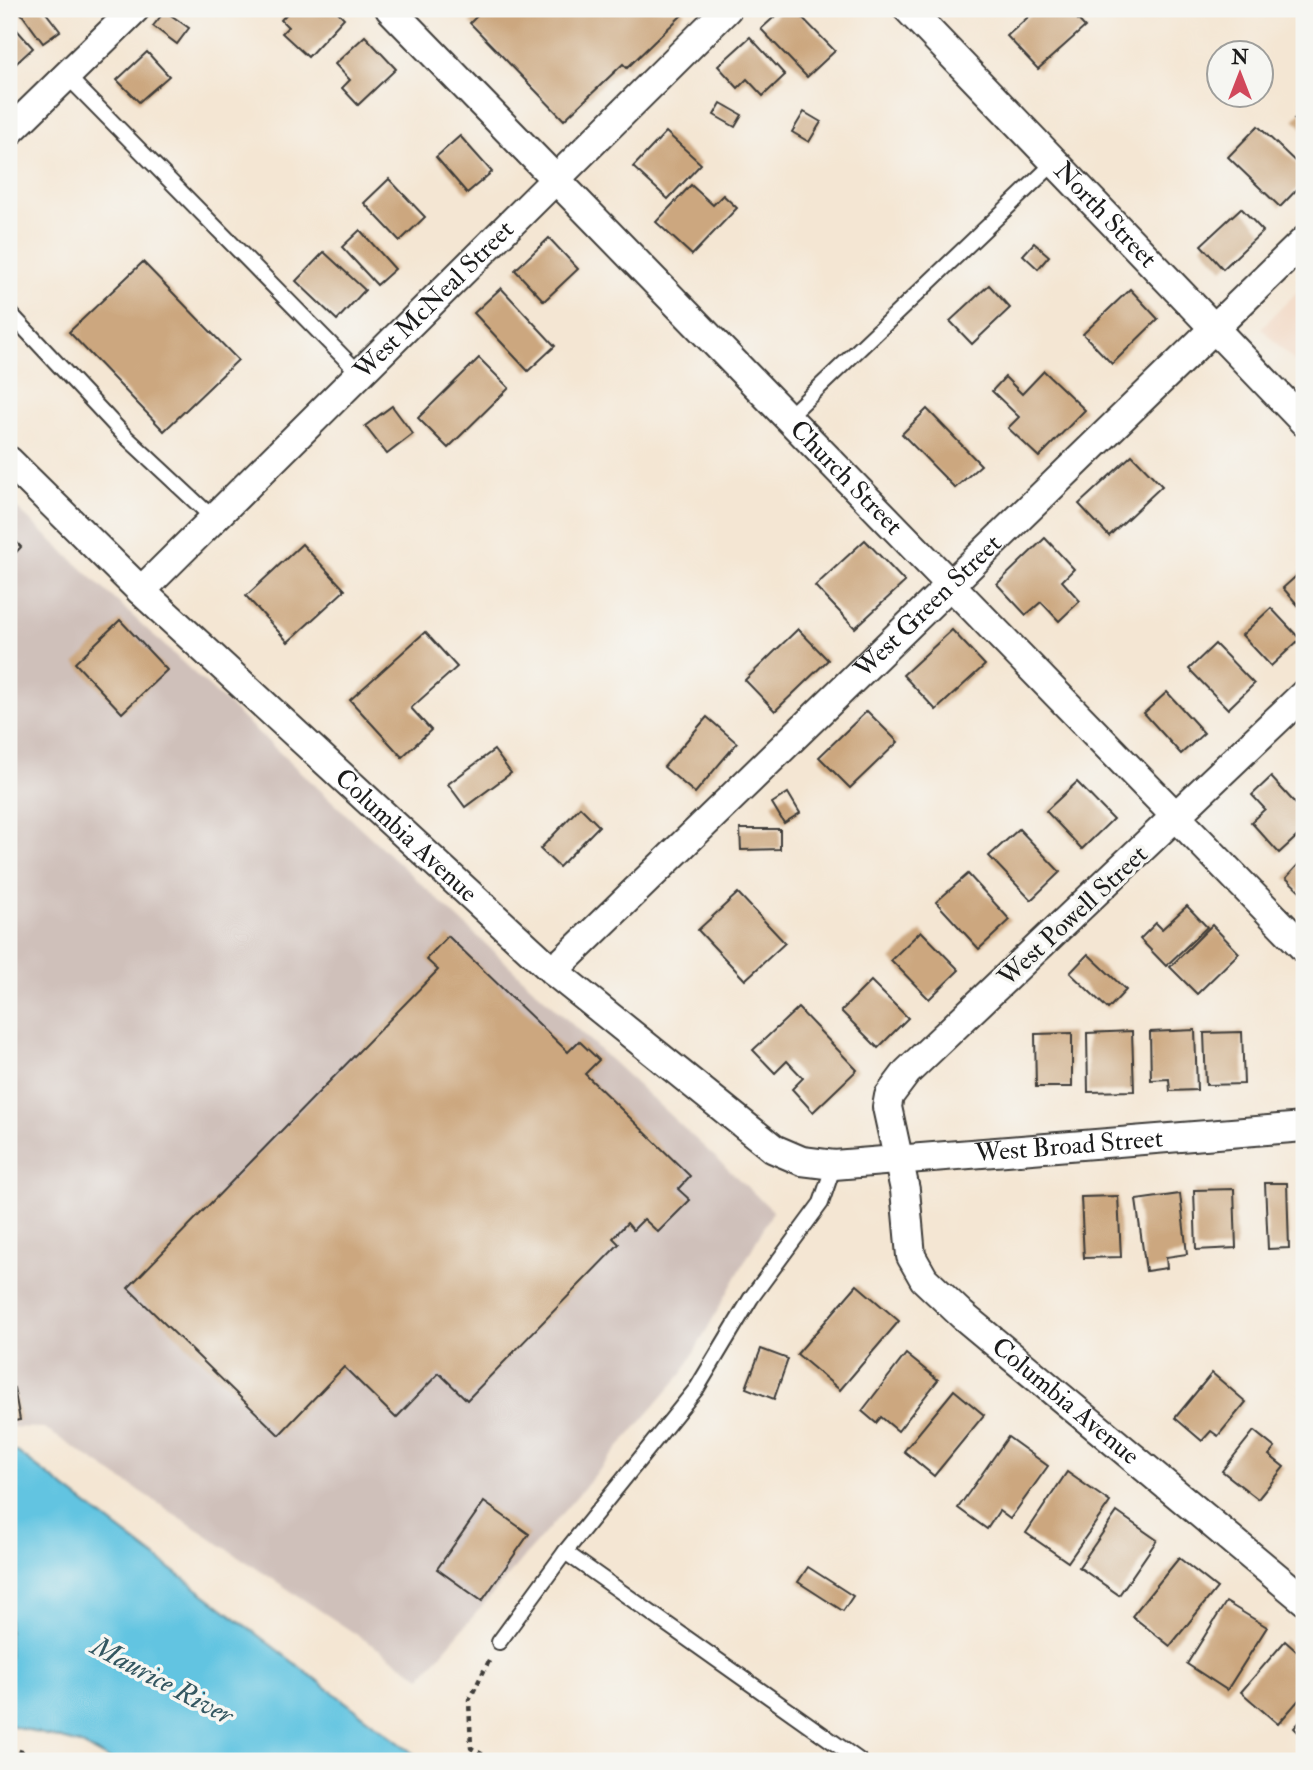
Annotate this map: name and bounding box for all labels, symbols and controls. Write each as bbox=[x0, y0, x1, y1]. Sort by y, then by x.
north arrow bbox=[1204, 38, 1274, 108]
text: N bbox=[1230, 46, 1249, 70]
street label: North Street bbox=[1047, 155, 1164, 275]
street label: West McNeal Street bbox=[347, 214, 521, 387]
street label: Church Street bbox=[783, 413, 909, 542]
street label: West Green Street bbox=[847, 528, 1008, 686]
street label: Columbia Avenue bbox=[328, 762, 484, 909]
street label: West Powell Street bbox=[991, 839, 1154, 994]
street label: West Broad Street bbox=[973, 1122, 1164, 1170]
street label: Columbia Avenue bbox=[985, 1330, 1146, 1472]
water label: Maurice River bbox=[83, 1628, 240, 1734]

